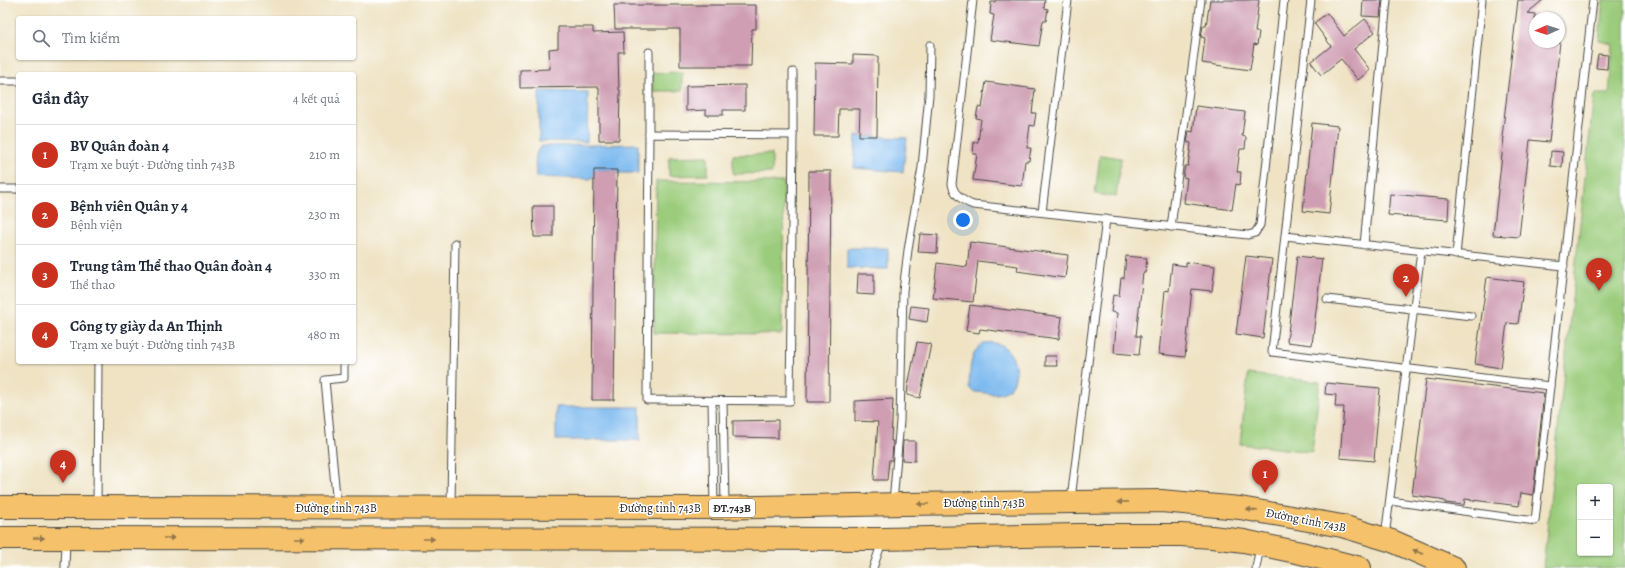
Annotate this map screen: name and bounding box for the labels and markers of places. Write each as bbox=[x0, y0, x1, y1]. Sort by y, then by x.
pin: 3 bbox=[1586, 258, 1612, 291]
pin: 2 bbox=[1393, 264, 1419, 297]
pin: 4 bbox=[50, 450, 76, 483]
pin: 1 bbox=[1252, 460, 1278, 493]

